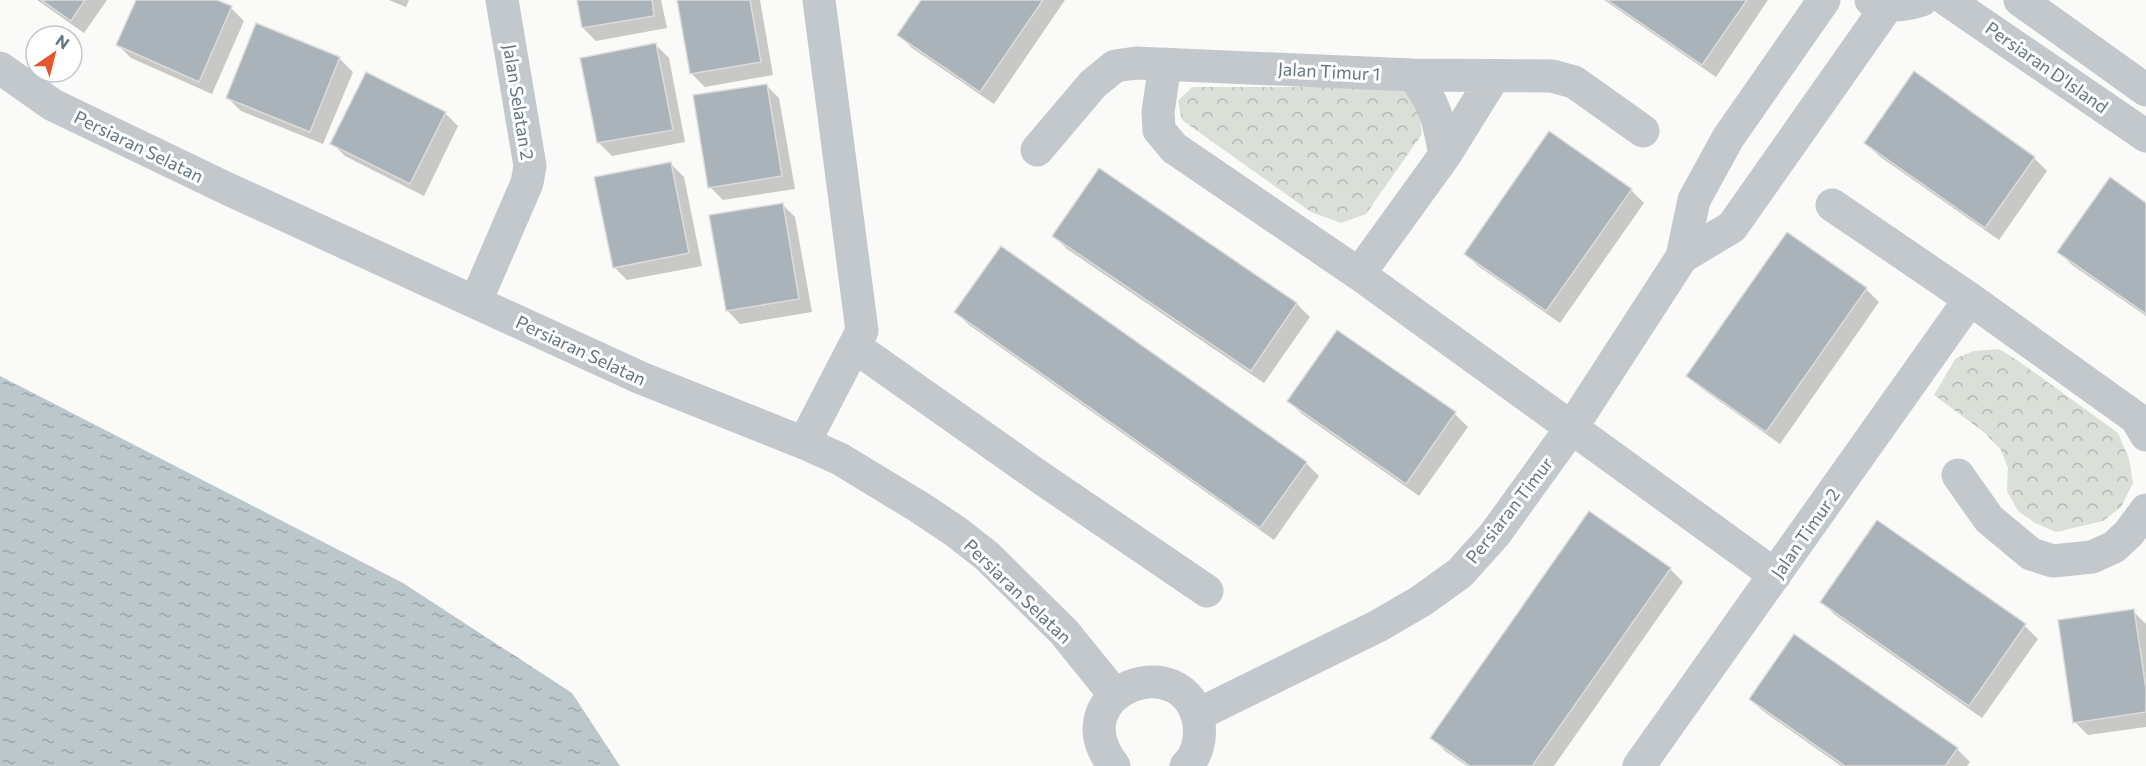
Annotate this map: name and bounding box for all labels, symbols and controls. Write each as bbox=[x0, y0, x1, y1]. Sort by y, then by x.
street label: Persiaran D'Island bbox=[1981, 17, 2113, 117]
north arrow bbox=[24, 24, 84, 84]
text: N bbox=[53, 30, 73, 53]
street label: Jalan Selatan 2 bbox=[499, 43, 539, 162]
street label: Jalan Timur 1 bbox=[1277, 57, 1381, 85]
street label: Persiaran Selatan bbox=[71, 105, 207, 187]
street label: Persiaran Selatan bbox=[512, 310, 650, 390]
street label: Persiaran Timur bbox=[1461, 452, 1557, 568]
street label: Jalan Timur 2 bbox=[1766, 484, 1844, 582]
street label: Persiaran Selatan bbox=[960, 534, 1076, 648]

